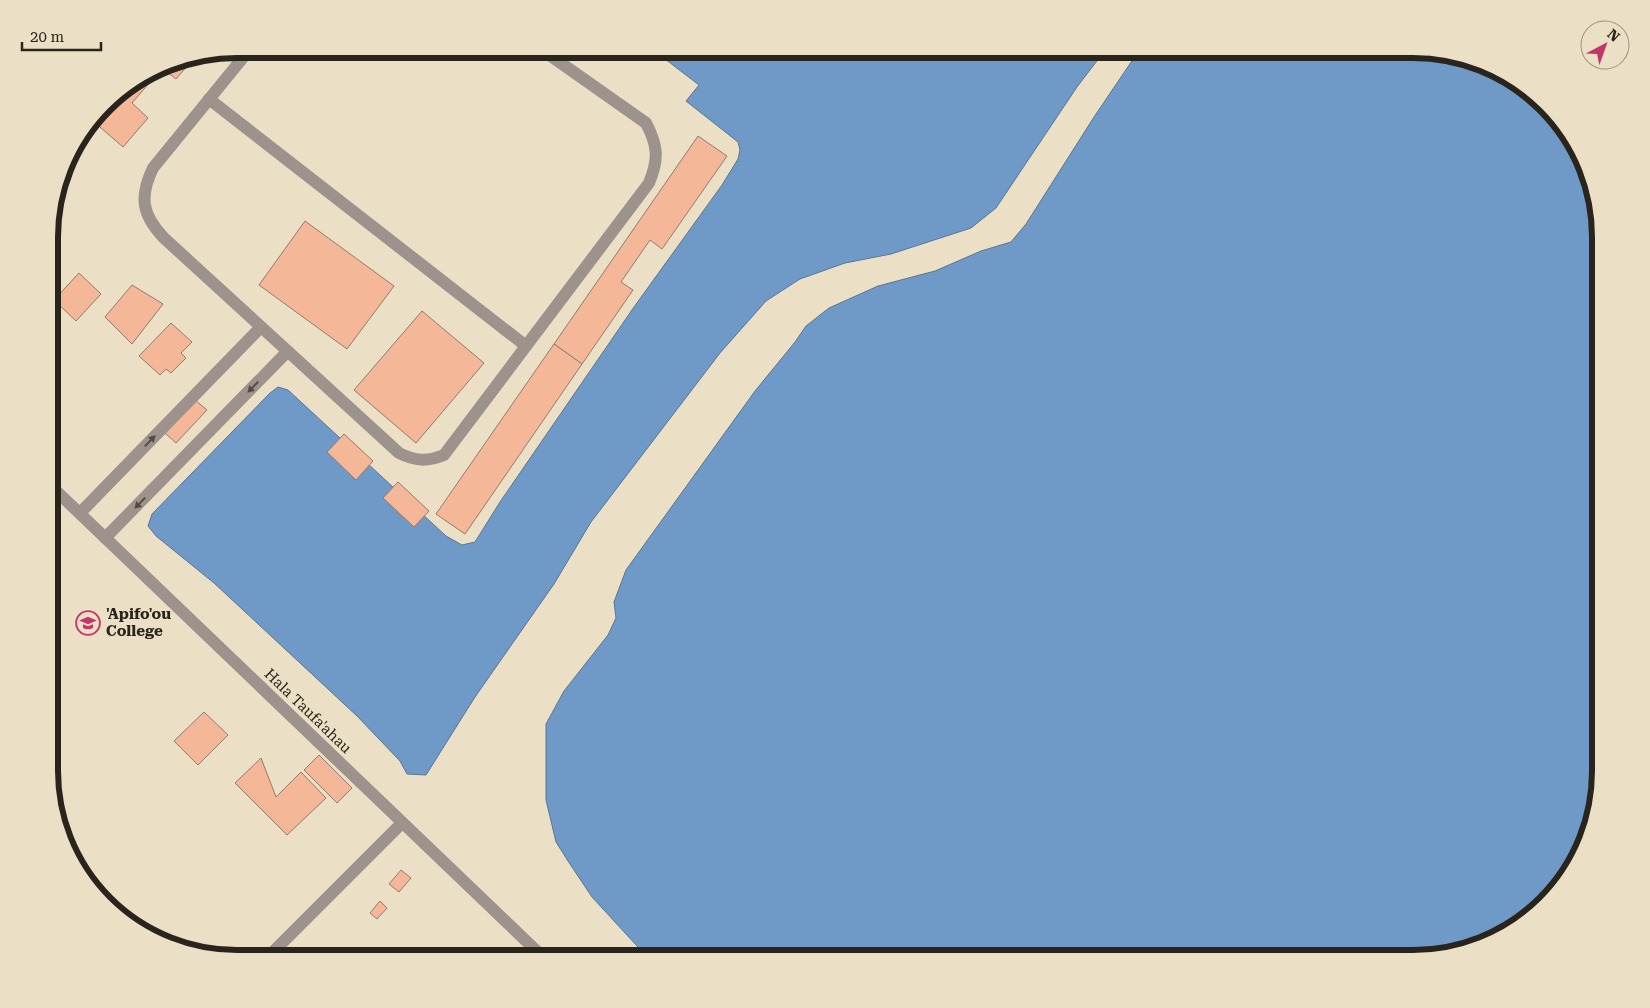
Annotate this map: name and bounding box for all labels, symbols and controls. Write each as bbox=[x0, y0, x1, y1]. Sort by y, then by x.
scale bar bbox=[22, 20, 101, 52]
north arrow bbox=[1580, 20, 1630, 70]
text: N bbox=[1604, 26, 1623, 45]
text: 20 m bbox=[30, 28, 65, 46]
one-way arrow bbox=[247, 380, 259, 392]
one-way arrow bbox=[144, 435, 156, 447]
one-way arrow bbox=[134, 496, 146, 508]
place label: 'Apifo'ou College bbox=[106, 605, 171, 640]
school or university icon: 'Apifo'ou College bbox=[75, 610, 101, 636]
street label: Hala Taufa'ahau bbox=[261, 665, 356, 758]

